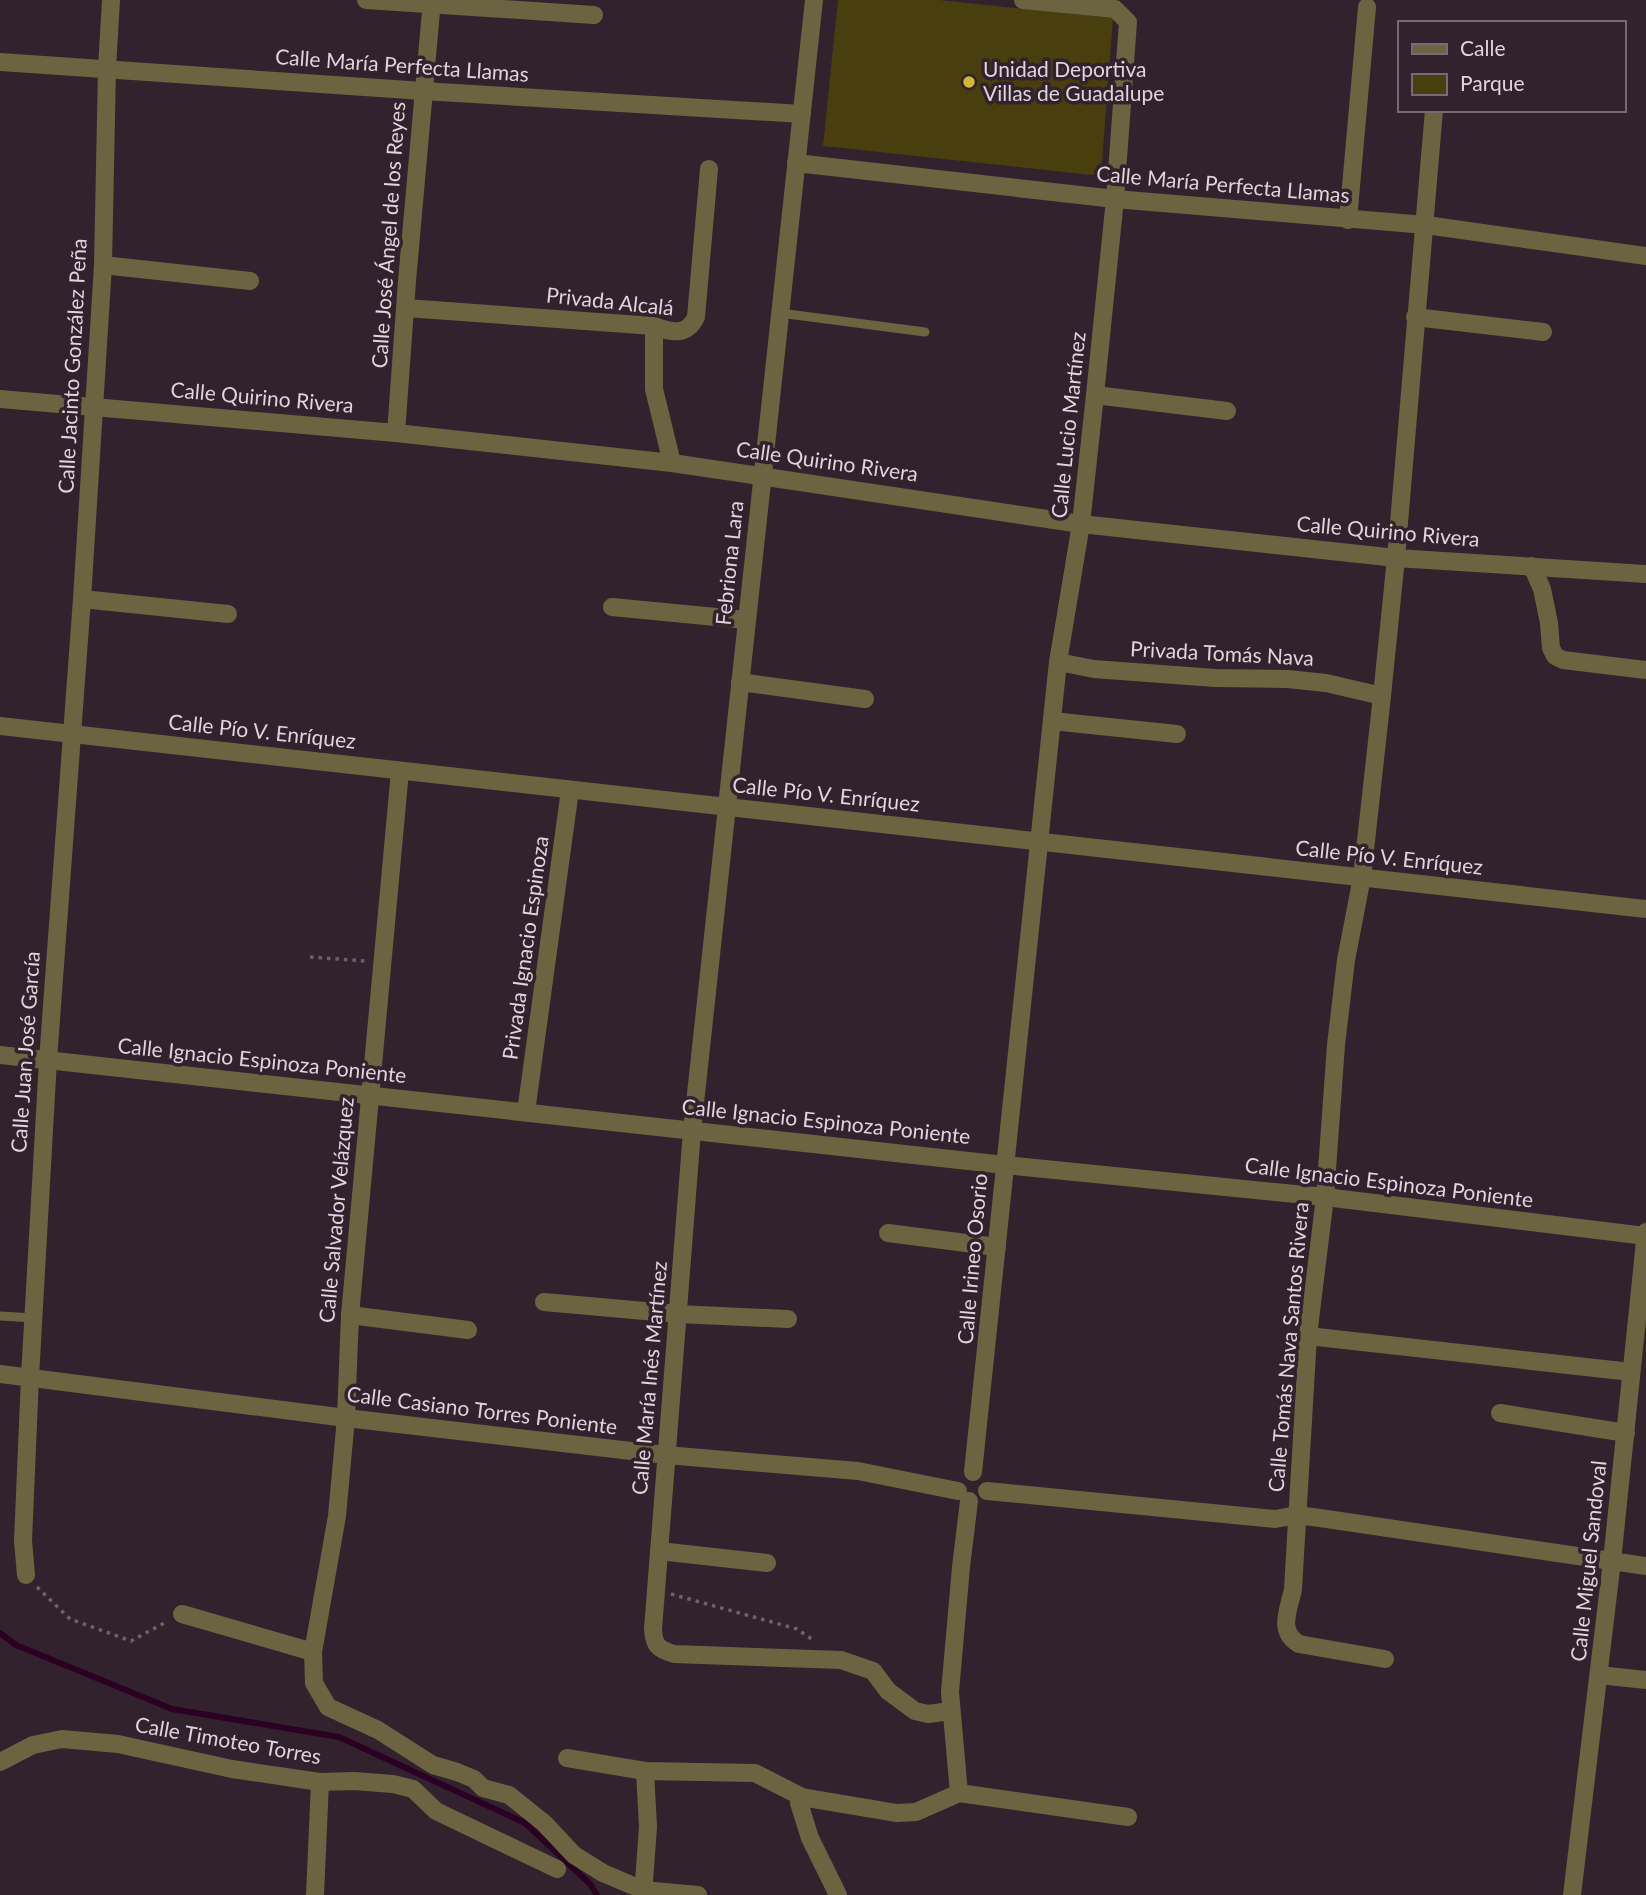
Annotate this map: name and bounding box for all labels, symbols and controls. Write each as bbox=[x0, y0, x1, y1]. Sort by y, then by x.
legend bbox=[1398, 21, 1625, 112]
text: Calle bbox=[1460, 35, 1505, 60]
street label: Calle María Perfecta Llamas bbox=[274, 43, 530, 86]
place label: Unidad Deportiva Villas de Guadalupe bbox=[983, 56, 1164, 105]
text: Parque bbox=[1460, 70, 1525, 95]
marker: Unidad Deportiva Villas de Guadalupe bbox=[961, 74, 977, 90]
street label: Calle José Ángel de los Reyes bbox=[366, 101, 409, 369]
street label: Calle María Perfecta Llamas bbox=[1095, 160, 1351, 207]
street label: Calle Jacinto González Peña bbox=[52, 238, 91, 494]
street label: Privada Alcalá bbox=[545, 281, 675, 320]
street label: Calle Lucio Martínez bbox=[1045, 330, 1090, 519]
street label: Calle Quirino Rivera bbox=[170, 376, 355, 417]
street label: Calle Quirino Rivera bbox=[735, 435, 920, 486]
street label: Febriona Lara bbox=[710, 499, 747, 626]
street label: Calle Quirino Rivera bbox=[1296, 510, 1481, 551]
street label: Privada Tomás Nava bbox=[1130, 635, 1315, 670]
street label: Calle Pío V. Enríquez bbox=[167, 708, 357, 753]
street label: Calle Pío V. Enríquez bbox=[731, 771, 921, 816]
street label: Privada Ignacio Espinoza bbox=[496, 834, 553, 1061]
street label: Calle Pío V. Enríquez bbox=[1294, 834, 1484, 879]
street label: Calle Juan José García bbox=[5, 950, 44, 1153]
street label: Calle Ignacio Espinoza Poniente bbox=[116, 1032, 408, 1087]
street label: Calle Ignacio Espinoza Poniente bbox=[680, 1093, 972, 1148]
street label: Calle Salvador Velázquez bbox=[313, 1096, 358, 1324]
street label: Calle Ignacio Espinoza Poniente bbox=[1244, 1151, 1535, 1212]
street label: Calle Irineo Osorio bbox=[952, 1172, 991, 1345]
street label: Calle Tomás Nava Santos Rivera bbox=[1262, 1201, 1313, 1493]
street label: Calle María Inés Martínez bbox=[626, 1260, 671, 1496]
street label: Calle Casiano Torres Poniente bbox=[345, 1381, 619, 1439]
street label: Calle Miguel Sandoval bbox=[1565, 1459, 1610, 1663]
street label: Calle Timoteo Torres bbox=[133, 1711, 323, 1768]

